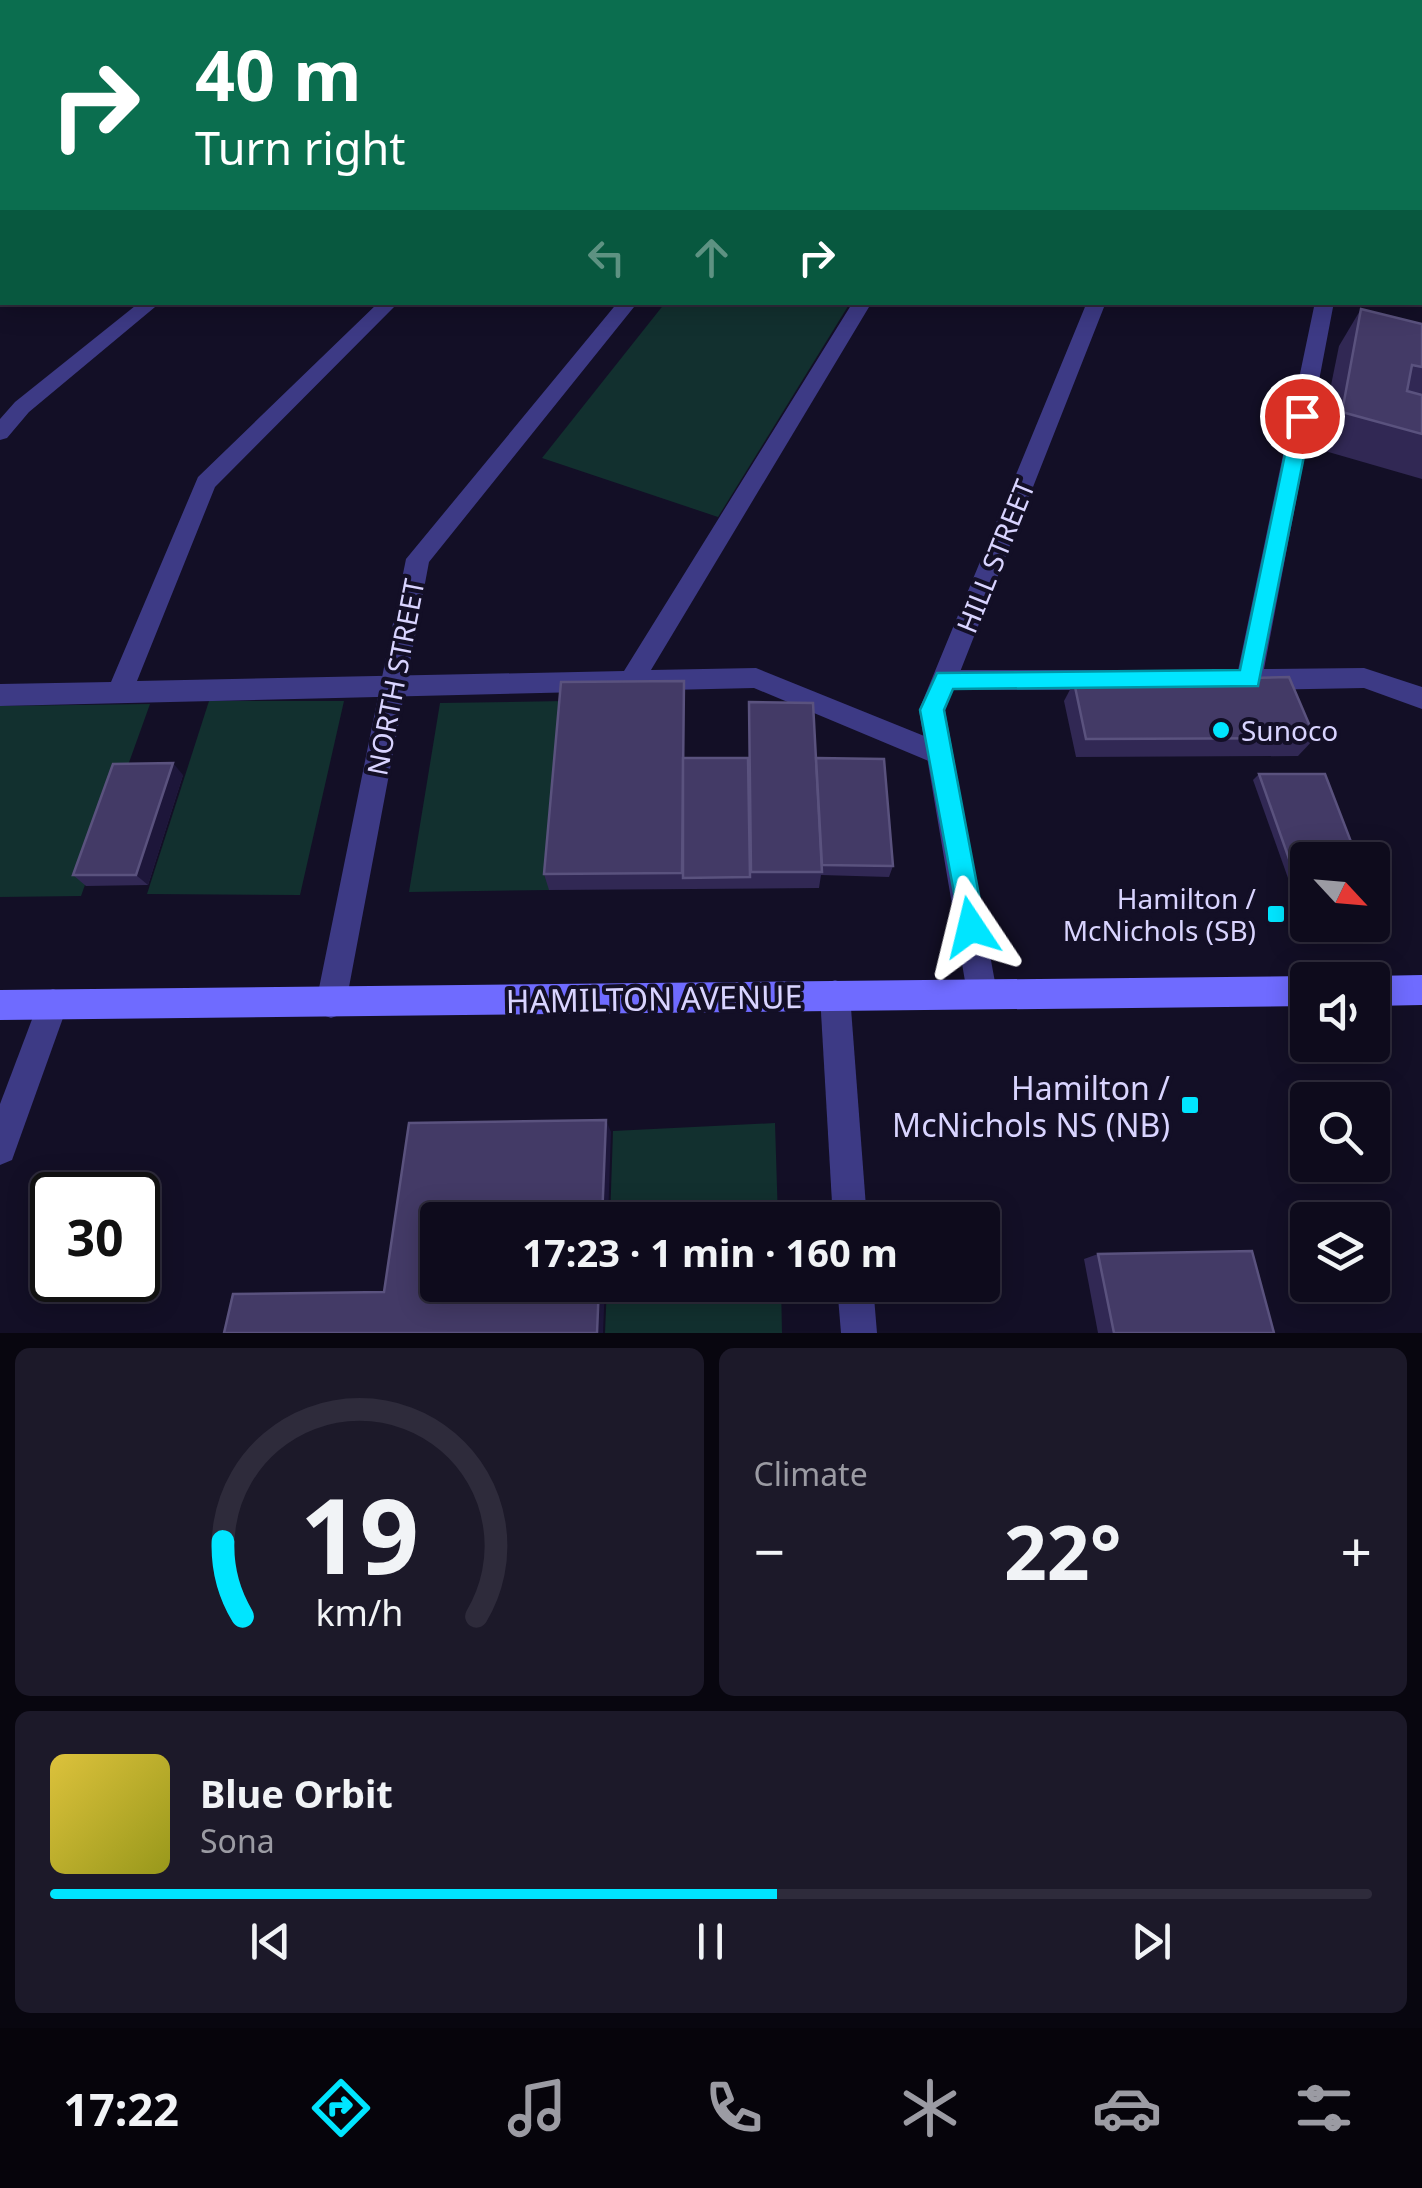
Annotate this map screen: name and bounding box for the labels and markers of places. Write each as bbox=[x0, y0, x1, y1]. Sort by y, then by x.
pin bbox=[1260, 374, 1345, 459]
place label: Sunoco bbox=[1241, 711, 1338, 749]
marker: Sunoco bbox=[1210, 719, 1232, 741]
place label: Hamilton / McNichols (SB) bbox=[1063, 879, 1257, 949]
marker: Hamilton / McNichols (SB) bbox=[1265, 903, 1287, 925]
place label: Hamilton / McNichols NS (NB) bbox=[892, 1066, 1170, 1146]
marker: Hamilton / McNichols NS (NB) bbox=[1179, 1094, 1201, 1116]

